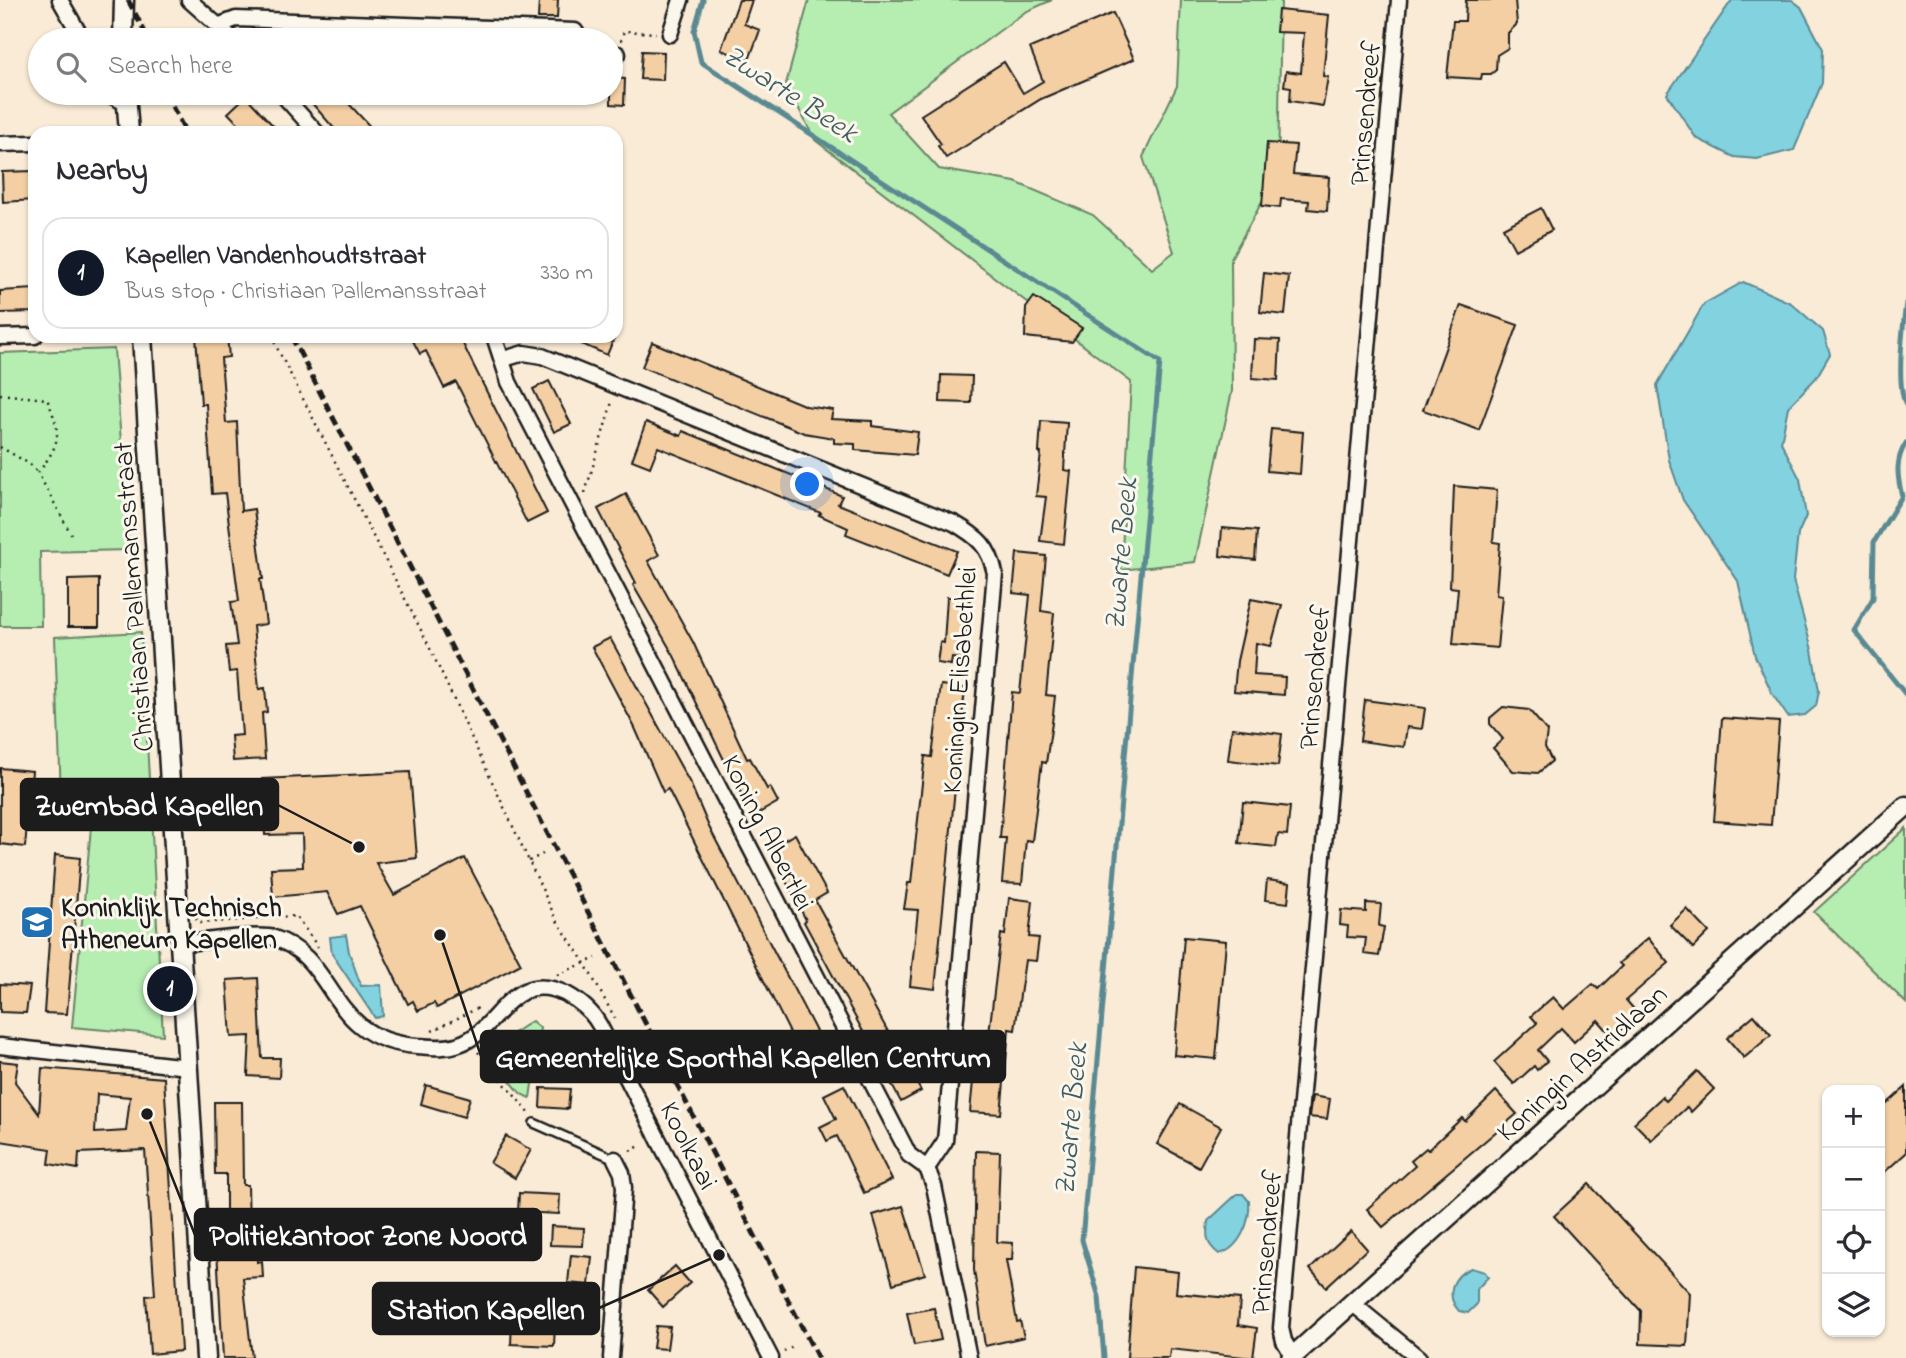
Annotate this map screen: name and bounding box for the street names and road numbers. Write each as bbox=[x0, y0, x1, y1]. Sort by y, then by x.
street label: Prinsendreef bbox=[1341, 39, 1394, 187]
street label: Christiaan Pallemansstraat bbox=[104, 440, 167, 753]
street label: Koningin Elisabethlei bbox=[933, 565, 990, 795]
street label: Prinsendreef bbox=[1290, 603, 1343, 751]
street label: Koning Albertlei bbox=[709, 749, 823, 919]
street label: Koningin Astridlaan bbox=[1488, 976, 1678, 1153]
street label: Koolkaai bbox=[647, 1095, 727, 1198]
street label: Prinsendreef bbox=[1242, 1168, 1295, 1316]

